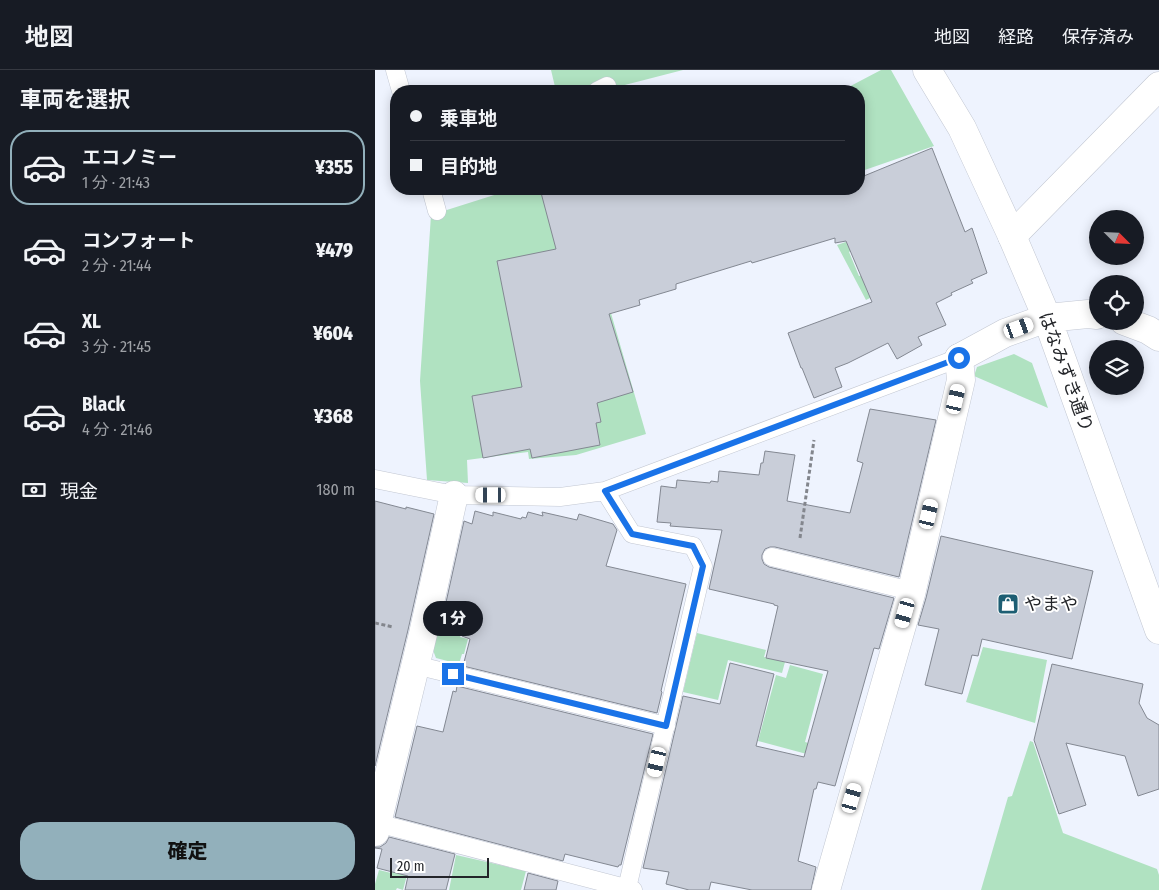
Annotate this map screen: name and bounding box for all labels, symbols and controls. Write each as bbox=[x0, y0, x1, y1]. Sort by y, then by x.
text: 地図 bbox=[25, 23, 73, 51]
text: 地図 bbox=[934, 26, 970, 48]
text: 経路 bbox=[998, 26, 1034, 48]
text: 保存済み bbox=[1062, 26, 1134, 48]
text: 車両を選択 bbox=[20, 86, 130, 113]
text: 乗車地 bbox=[440, 107, 497, 130]
icon: car bbox=[22, 145, 67, 190]
text: エコノミー bbox=[82, 146, 177, 169]
text: 目的地 bbox=[440, 155, 497, 178]
text: ¥355 bbox=[315, 156, 353, 179]
text: 1 分 · 21:43 bbox=[82, 173, 150, 192]
north arrow bbox=[1089, 210, 1144, 265]
map controls bbox=[1089, 210, 1144, 395]
icon: car bbox=[22, 228, 67, 273]
text: コンフォート bbox=[82, 229, 195, 252]
text: ¥479 bbox=[316, 239, 353, 262]
text: 2 分 · 21:44 bbox=[82, 256, 151, 275]
button: locate bbox=[1089, 275, 1144, 330]
street label: はなみずき通り bbox=[1034, 309, 1098, 435]
text: XL bbox=[82, 310, 101, 333]
icon: car bbox=[22, 311, 67, 356]
car bbox=[1002, 316, 1035, 340]
text: ¥604 bbox=[313, 322, 353, 345]
text: 3 分 · 21:45 bbox=[82, 337, 151, 356]
button: layers bbox=[1089, 340, 1144, 395]
route start bbox=[948, 347, 970, 369]
car bbox=[945, 383, 966, 415]
text: Black bbox=[82, 393, 125, 416]
icon: car bbox=[22, 394, 67, 439]
text: ¥368 bbox=[314, 405, 353, 428]
text: 4 分 · 21:46 bbox=[82, 420, 152, 439]
icon: cash bbox=[20, 476, 48, 504]
text: 現金 bbox=[60, 480, 98, 503]
text: 180 m bbox=[316, 480, 355, 499]
car bbox=[476, 488, 506, 503]
car bbox=[918, 498, 939, 530]
shop icon: やまや bbox=[996, 592, 1020, 616]
place label: やまや bbox=[1024, 593, 1078, 615]
car bbox=[893, 597, 916, 629]
callout: 1 分 bbox=[423, 602, 483, 636]
text: 1 分 bbox=[440, 609, 466, 628]
route end bbox=[442, 663, 464, 685]
car bbox=[646, 746, 667, 778]
car bbox=[840, 782, 863, 814]
button: 確定 bbox=[20, 822, 355, 880]
scale bar bbox=[390, 855, 489, 878]
text: 20 m bbox=[397, 858, 425, 875]

